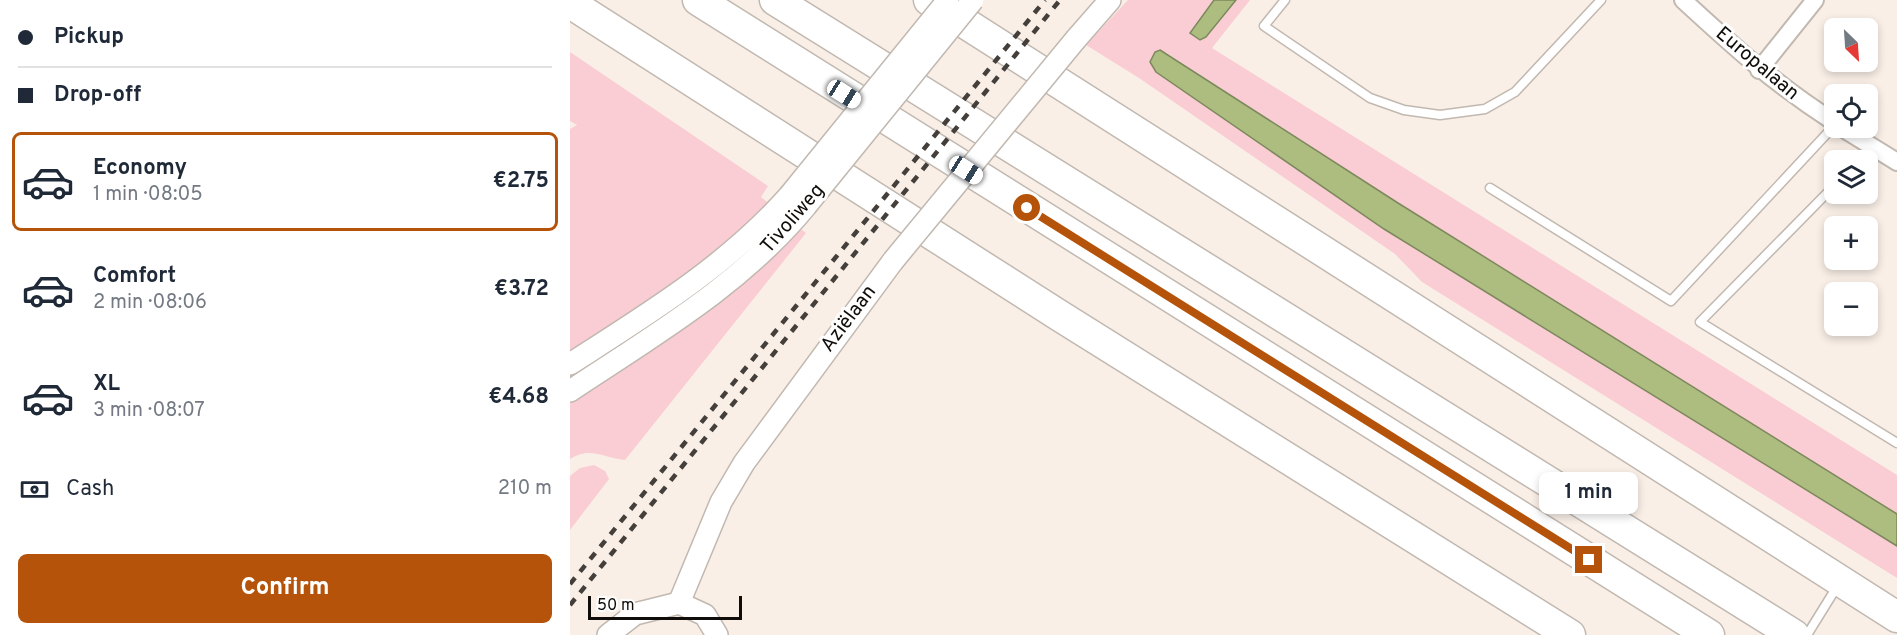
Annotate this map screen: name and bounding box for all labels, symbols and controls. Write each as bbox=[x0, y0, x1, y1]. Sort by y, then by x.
north arrow bbox=[1824, 18, 1878, 72]
map controls bbox=[1824, 18, 1878, 336]
street label: Europalaan bbox=[1710, 21, 1804, 107]
text: Pickup bbox=[54, 24, 124, 51]
car bbox=[824, 77, 864, 111]
text: Drop-off bbox=[54, 82, 141, 109]
button: locate bbox=[1824, 84, 1878, 138]
button: layers bbox=[1824, 150, 1878, 204]
car bbox=[946, 153, 986, 187]
icon: car bbox=[21, 155, 75, 209]
text: Economy bbox=[93, 155, 187, 182]
text: €2.75 bbox=[493, 168, 549, 195]
street label: Tivoliweg bbox=[755, 178, 831, 260]
text: 1 min · 08:05 bbox=[93, 182, 203, 208]
route start bbox=[1013, 194, 1040, 221]
button: + bbox=[1824, 216, 1878, 270]
icon: car bbox=[21, 263, 75, 317]
text: Comfort bbox=[93, 263, 176, 290]
text: €3.72 bbox=[494, 276, 549, 303]
street label: Aziëlaan bbox=[815, 280, 883, 358]
button: − bbox=[1824, 282, 1878, 336]
text: 2 min · 08:06 bbox=[93, 290, 207, 316]
icon: car bbox=[21, 371, 75, 425]
text: XL bbox=[93, 371, 120, 398]
text: €4.68 bbox=[488, 384, 549, 411]
text: 3 min · 08:07 bbox=[93, 398, 205, 424]
icon: cash bbox=[18, 473, 51, 506]
callout: 1 min bbox=[1540, 473, 1638, 515]
text: Cash bbox=[66, 476, 115, 503]
text: 210 m bbox=[498, 476, 552, 502]
text: 1 min bbox=[1564, 480, 1613, 506]
route end bbox=[1575, 546, 1602, 573]
button: Confirm bbox=[18, 554, 552, 623]
scale bar bbox=[588, 593, 742, 620]
text: 50 m bbox=[597, 596, 635, 616]

